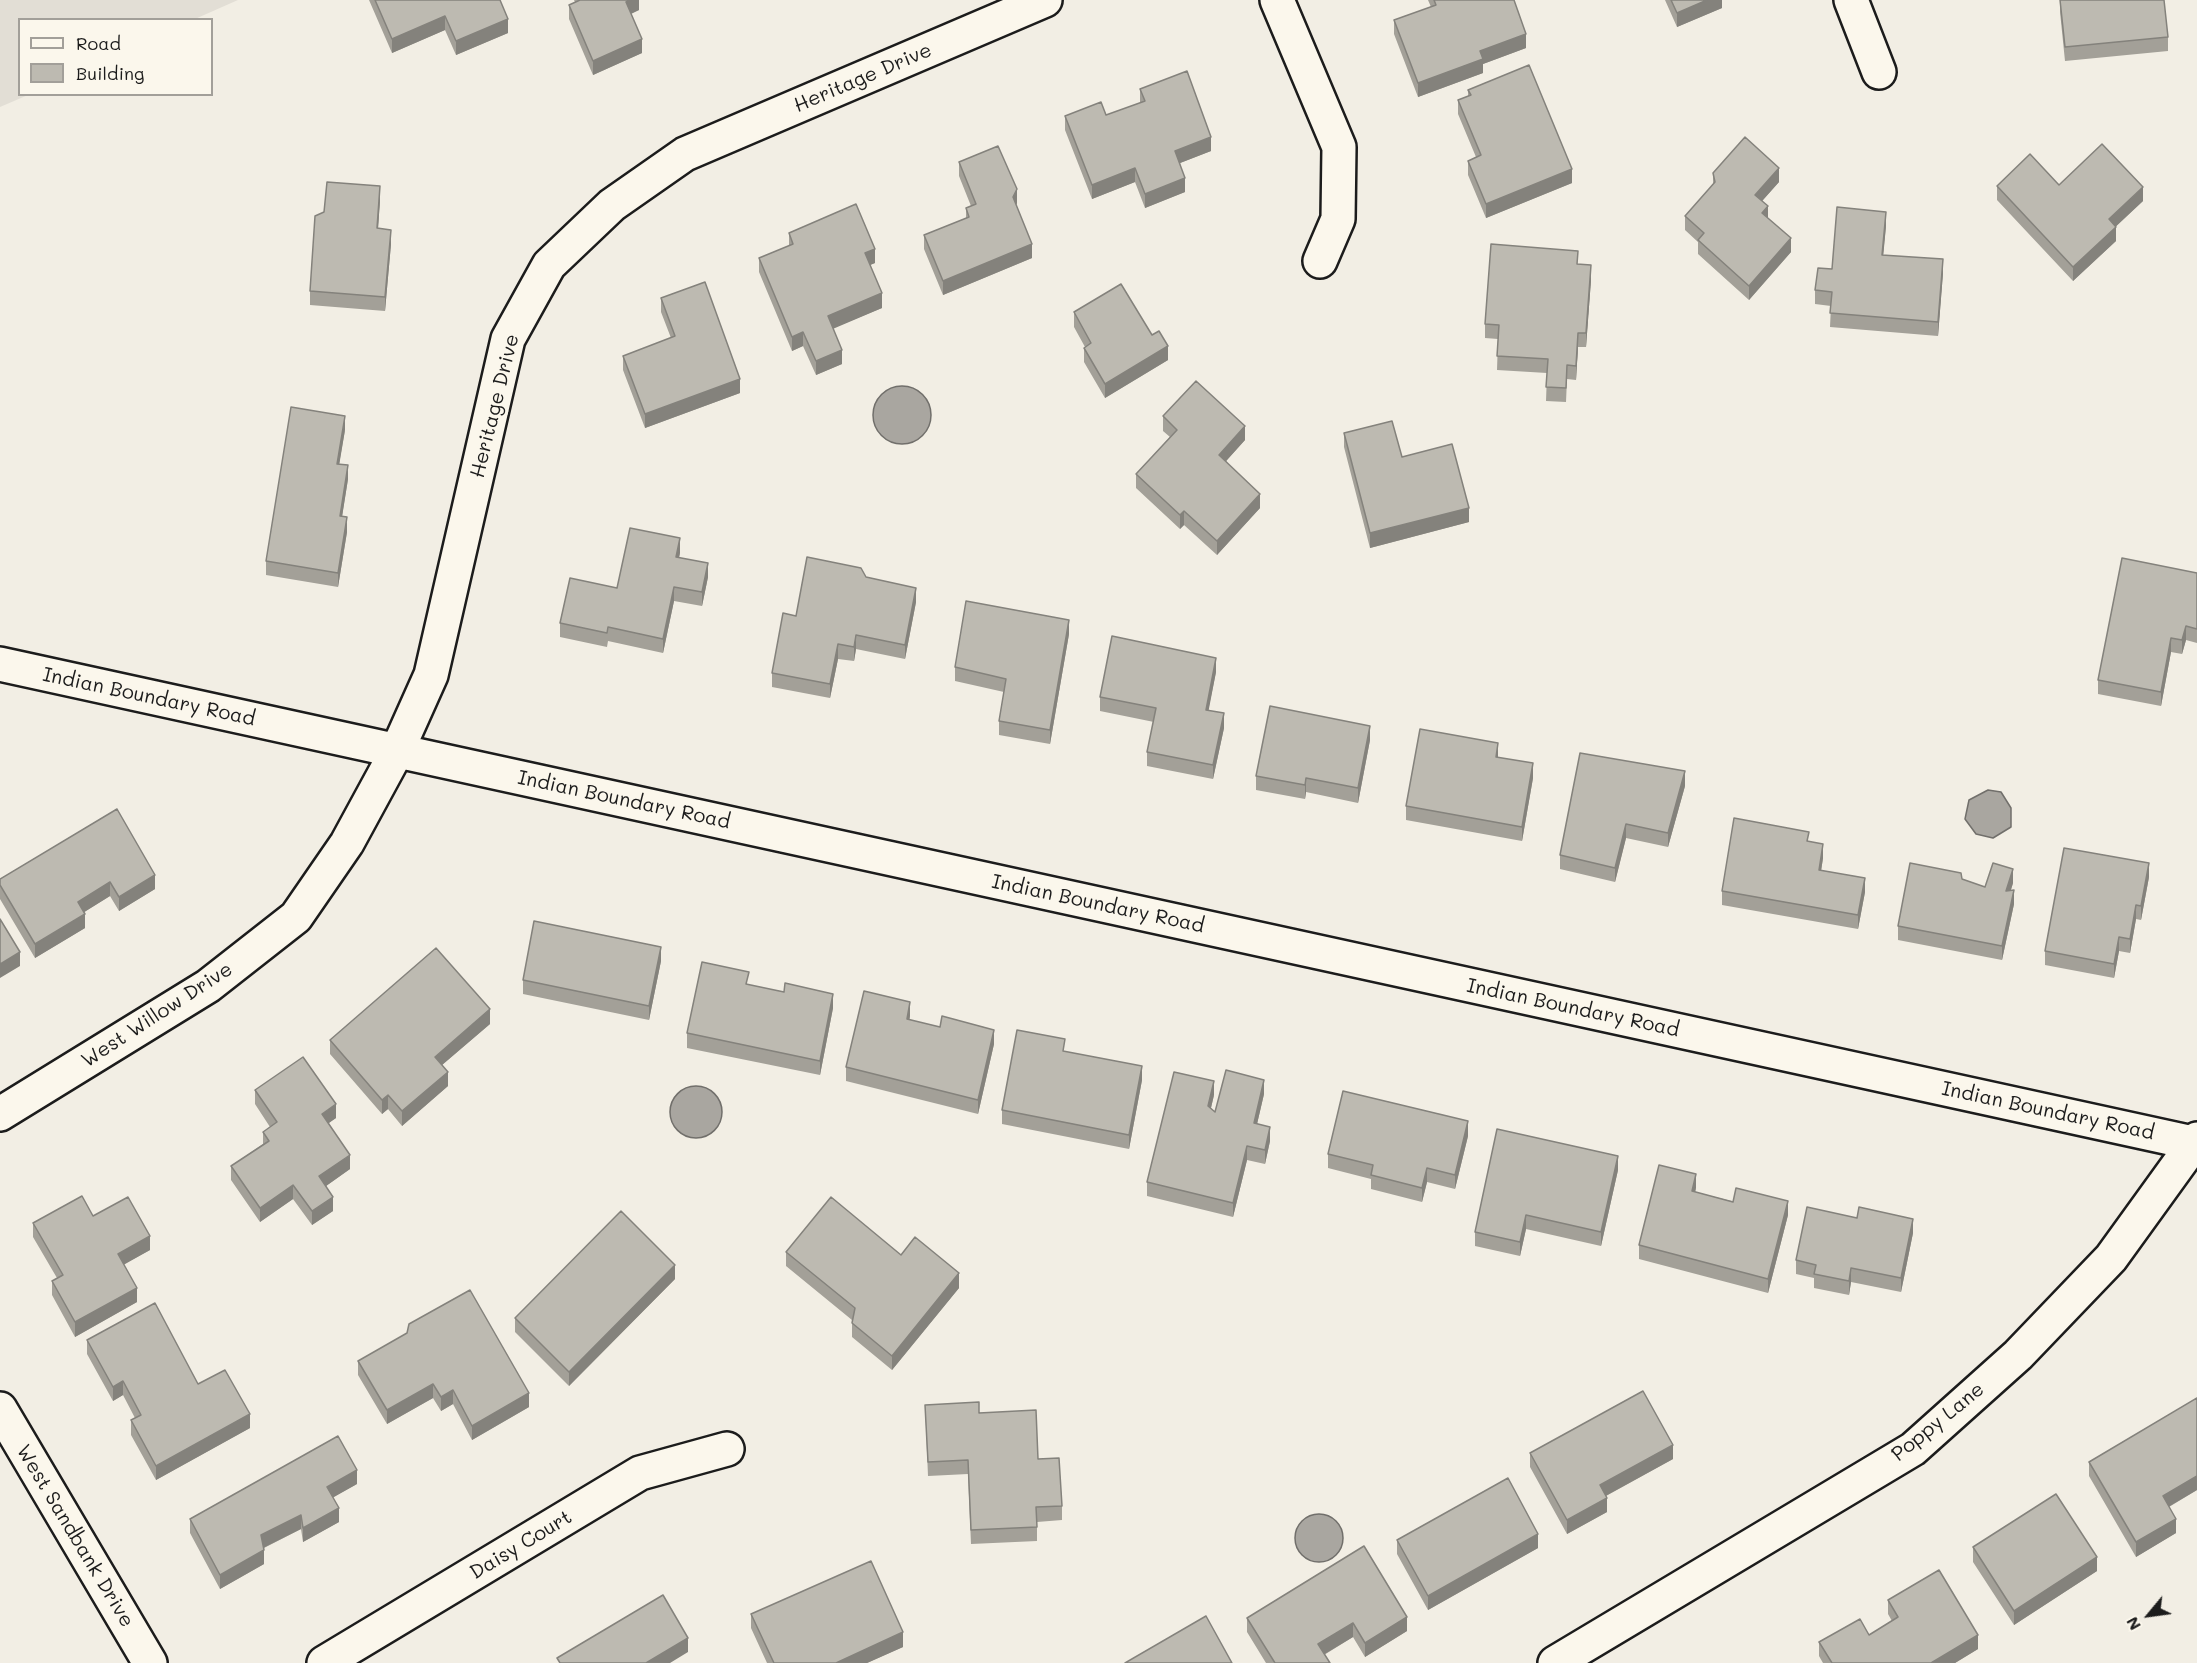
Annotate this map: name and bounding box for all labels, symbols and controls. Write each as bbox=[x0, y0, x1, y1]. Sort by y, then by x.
legend bbox=[18, 18, 213, 96]
text: Road bbox=[76, 31, 121, 55]
street label: Heritage Drive bbox=[791, 38, 935, 118]
text: Building bbox=[76, 61, 144, 85]
street label: Heritage Drive bbox=[466, 332, 524, 480]
street label: Indian Boundary Road bbox=[41, 663, 257, 731]
street label: Indian Boundary Road bbox=[516, 766, 732, 834]
street label: Indian Boundary Road bbox=[990, 870, 1206, 938]
street label: West Willow Drive bbox=[77, 957, 237, 1073]
street label: Indian Boundary Road bbox=[1465, 974, 1681, 1042]
street label: Indian Boundary Road bbox=[1940, 1077, 2156, 1145]
street label: Poppy Lane bbox=[1887, 1377, 1989, 1467]
street label: West Sandbank Drive bbox=[11, 1440, 139, 1632]
street label: Daisy Court bbox=[466, 1505, 576, 1585]
north arrow bbox=[2119, 1585, 2179, 1645]
text: N bbox=[2121, 1614, 2145, 1634]

